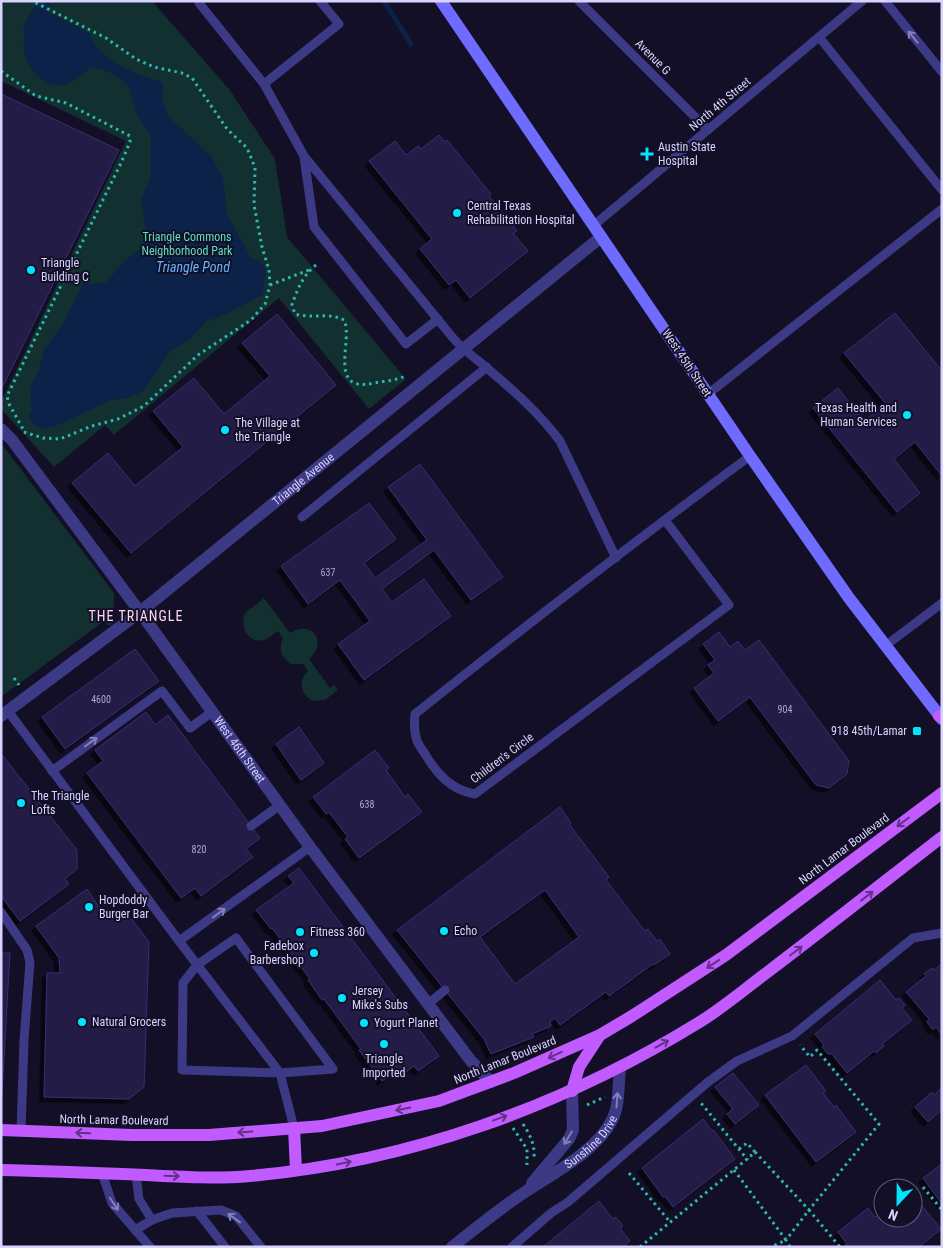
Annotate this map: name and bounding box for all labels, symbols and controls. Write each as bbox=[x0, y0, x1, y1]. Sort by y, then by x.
one-way arrow bbox=[908, 30, 919, 43]
street label: Avenue G bbox=[632, 36, 674, 78]
street label: North 4th Street bbox=[687, 74, 754, 134]
place label: Austin State Hospital bbox=[658, 140, 716, 168]
marker: Austin State Hospital bbox=[640, 147, 654, 161]
place label: Central Texas Rehabilitation Hospital bbox=[467, 199, 575, 227]
marker: Central Texas Rehabilitation Hospital bbox=[451, 207, 463, 219]
park label: Triangle Commons Neighborhood Park bbox=[141, 230, 233, 258]
place label: Triangle Building C bbox=[41, 256, 89, 284]
water label: Triangle Pond bbox=[156, 259, 230, 275]
marker: Triangle Building C bbox=[25, 264, 37, 276]
street label: West 45th Street bbox=[659, 327, 715, 400]
place label: Texas Health and Human Services bbox=[815, 401, 897, 429]
marker: Texas Health and Human Services bbox=[901, 409, 913, 421]
place label: The Village at the Triangle bbox=[235, 416, 300, 444]
marker: The Village at the Triangle bbox=[219, 424, 231, 436]
street label: Triangle Avenue bbox=[270, 450, 337, 508]
house number: 637 bbox=[321, 567, 335, 578]
district label: THE TRIANGLE bbox=[89, 608, 183, 624]
house number: 4600 bbox=[91, 694, 111, 705]
house number: 904 bbox=[778, 704, 792, 715]
street label: West 46th Street bbox=[211, 714, 269, 786]
place label: 918 45th/Lamar bbox=[831, 724, 907, 738]
marker: 918 45th/Lamar bbox=[911, 725, 923, 737]
street label: Children's Circle bbox=[468, 730, 537, 786]
one-way arrow bbox=[84, 737, 98, 747]
place label: The Triangle Lofts bbox=[31, 789, 90, 817]
marker: The Triangle Lofts bbox=[15, 797, 27, 809]
house number: 638 bbox=[360, 799, 374, 810]
street label: North Lamar Boulevard bbox=[796, 811, 892, 887]
one-way arrow bbox=[896, 817, 910, 827]
house number: 820 bbox=[192, 844, 206, 855]
one-way arrow bbox=[860, 890, 873, 901]
place label: Hopdoddy Burger Bar bbox=[99, 893, 149, 921]
marker: Hopdoddy Burger Bar bbox=[83, 901, 95, 913]
one-way arrow bbox=[212, 907, 225, 918]
place label: Echo bbox=[454, 924, 477, 938]
place label: Fitness 360 bbox=[310, 925, 365, 939]
marker: Echo bbox=[438, 925, 450, 937]
marker: Fitness 360 bbox=[294, 926, 306, 938]
place label: Fadebox Barbershop bbox=[250, 939, 304, 967]
one-way arrow bbox=[789, 946, 803, 956]
marker: Fadebox Barbershop bbox=[308, 947, 320, 959]
one-way arrow bbox=[707, 959, 721, 969]
place label: Jersey Mike's Subs bbox=[352, 984, 408, 1012]
marker: Jersey Mike's Subs bbox=[336, 992, 348, 1004]
place label: Natural Grocers bbox=[92, 1015, 166, 1029]
marker: Natural Grocers bbox=[76, 1016, 88, 1028]
place label: Yogurt Planet bbox=[374, 1016, 439, 1030]
marker: Yogurt Planet bbox=[358, 1017, 370, 1029]
street label: North Lamar Boulevard bbox=[452, 1033, 558, 1087]
marker: Triangle Imported bbox=[378, 1038, 390, 1050]
one-way arrow bbox=[655, 1038, 669, 1048]
one-way arrow bbox=[548, 1050, 563, 1060]
place label: Triangle Imported bbox=[362, 1052, 406, 1080]
one-way arrow bbox=[612, 1092, 621, 1108]
one-way arrow bbox=[395, 1105, 411, 1114]
street label: North Lamar Boulevard bbox=[59, 1112, 169, 1128]
one-way arrow bbox=[492, 1113, 507, 1122]
street label: Sunshine Drive bbox=[562, 1113, 620, 1172]
one-way arrow bbox=[75, 1128, 91, 1138]
one-way arrow bbox=[237, 1128, 253, 1137]
one-way arrow bbox=[563, 1131, 573, 1145]
one-way arrow bbox=[336, 1158, 352, 1167]
one-way arrow bbox=[164, 1172, 180, 1181]
north arrow bbox=[873, 1178, 923, 1228]
one-way arrow bbox=[109, 1197, 120, 1211]
text: N bbox=[886, 1206, 900, 1224]
one-way arrow bbox=[227, 1213, 241, 1223]

